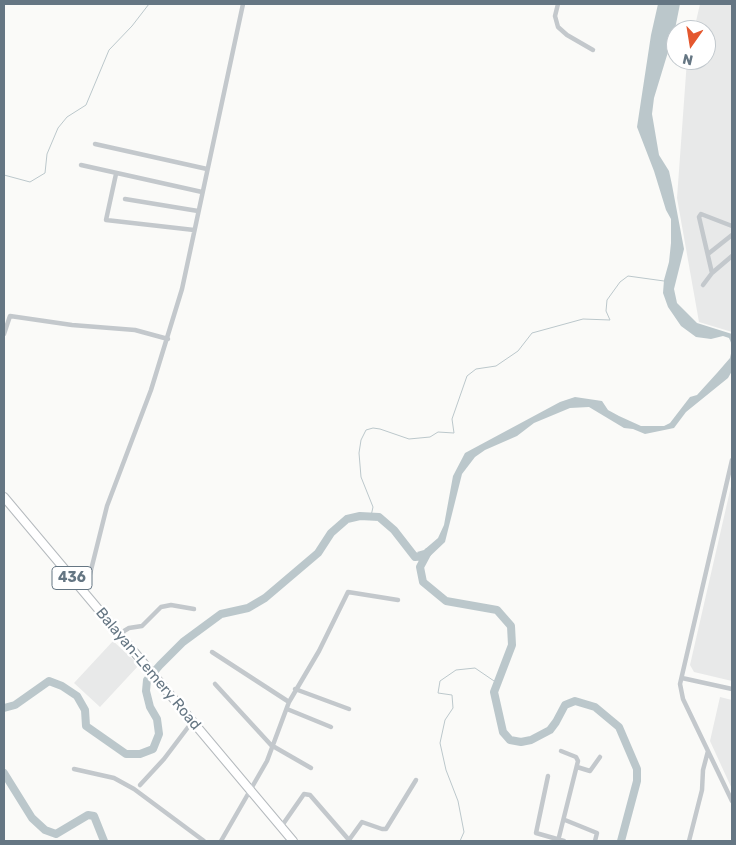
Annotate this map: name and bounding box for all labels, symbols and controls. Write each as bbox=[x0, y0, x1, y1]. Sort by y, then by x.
north arrow bbox=[666, 20, 716, 70]
text: N bbox=[681, 50, 695, 69]
road number: 436 bbox=[52, 566, 92, 590]
street label: Balayan-Lemery Road bbox=[92, 604, 204, 734]

